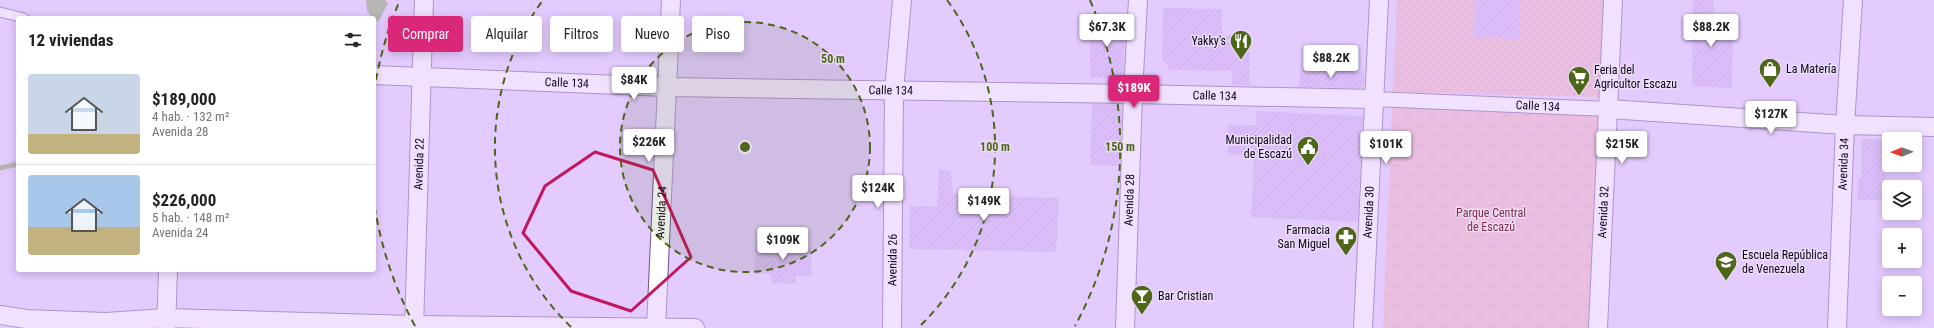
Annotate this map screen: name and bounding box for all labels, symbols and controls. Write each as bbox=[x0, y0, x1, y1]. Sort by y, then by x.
pin: $67.3K bbox=[1074, 14, 1140, 48]
pin: $88.2K bbox=[1678, 14, 1744, 48]
chip: Comprar bbox=[388, 16, 463, 52]
chip: Alquilar bbox=[471, 16, 542, 52]
chip: Filtros bbox=[550, 16, 613, 52]
chip: Nuevo bbox=[621, 16, 684, 52]
chip: Piso bbox=[692, 16, 744, 52]
text: $67.3K bbox=[1088, 19, 1126, 34]
text: $88.2K bbox=[1692, 19, 1730, 34]
restaurant icon: Yakky's bbox=[1228, 28, 1254, 61]
icon: filters bbox=[342, 29, 364, 51]
text: 12 viviendas bbox=[28, 30, 114, 50]
place label: Yakky's bbox=[1191, 34, 1226, 48]
pin: $88.2K bbox=[1298, 45, 1364, 79]
text: $88.2K bbox=[1312, 50, 1350, 65]
text: 50 m bbox=[821, 52, 845, 66]
shop icon: La Matería bbox=[1757, 56, 1783, 89]
place label: La Matería bbox=[1786, 62, 1837, 76]
place label: Feria del Agricultor Escazu bbox=[1594, 63, 1677, 91]
supermarket icon: Feria del Agricultor Escazu bbox=[1566, 64, 1592, 97]
pin: $84K bbox=[610, 67, 658, 101]
text: $84K bbox=[621, 72, 647, 87]
street label: Calle 134 bbox=[544, 75, 589, 91]
pin: $189K bbox=[1106, 75, 1162, 109]
text: $189K bbox=[1117, 80, 1151, 95]
street label: Calle 134 bbox=[868, 83, 913, 98]
street label: Calle 134 bbox=[1192, 88, 1237, 103]
text: $189,000 bbox=[152, 89, 216, 109]
icon: home bbox=[60, 90, 108, 138]
street label: Calle 134 bbox=[1515, 98, 1560, 114]
pin: $127K bbox=[1743, 101, 1799, 135]
text: $127K bbox=[1754, 106, 1788, 121]
text: 4 hab. · 132 m² bbox=[152, 109, 229, 124]
text: Avenida 28 bbox=[152, 124, 209, 139]
pin: $226K bbox=[621, 129, 677, 163]
pin: $101K bbox=[1358, 131, 1414, 165]
pin: $215K bbox=[1594, 131, 1650, 165]
north arrow bbox=[1882, 132, 1922, 172]
map controls bbox=[1882, 132, 1922, 316]
place label: Municipalidad de Escazú bbox=[1225, 133, 1292, 161]
text: $226K bbox=[632, 134, 666, 149]
public building icon: Municipalidad de Escazú bbox=[1295, 134, 1321, 167]
text: $101K bbox=[1369, 136, 1403, 151]
text: $215K bbox=[1605, 136, 1639, 151]
street label: Avenida 22 bbox=[411, 138, 427, 190]
street label: Avenida 34 bbox=[1835, 138, 1851, 191]
centre of rings bbox=[738, 140, 752, 154]
text: 100 m bbox=[980, 140, 1010, 154]
text: 150 m bbox=[1105, 140, 1135, 154]
street label: Avenida 28 bbox=[1121, 174, 1137, 226]
pin: $124K bbox=[850, 175, 906, 209]
text: $124K bbox=[861, 180, 895, 195]
button: layers bbox=[1882, 180, 1922, 220]
street label: Avenida 24 bbox=[653, 186, 669, 239]
street label: Avenida 30 bbox=[1360, 186, 1377, 239]
street label: Avenida 32 bbox=[1595, 186, 1611, 239]
pin: $149K bbox=[956, 188, 1012, 222]
text: $226,000 bbox=[152, 190, 216, 210]
icon: home bbox=[60, 191, 108, 239]
text: $149K bbox=[967, 193, 1001, 208]
park label: Parque Central de Escazú bbox=[1456, 206, 1526, 234]
text: 5 hab. · 148 m² bbox=[152, 210, 229, 225]
place label: Farmacia San Miguel bbox=[1278, 223, 1330, 251]
pharmacy icon: Farmacia San Miguel bbox=[1333, 224, 1359, 257]
text: Avenida 24 bbox=[152, 225, 209, 240]
pin: $109K bbox=[755, 227, 811, 261]
button: + bbox=[1882, 228, 1922, 268]
text: $109K bbox=[766, 232, 800, 247]
street label: Avenida 26 bbox=[885, 234, 900, 286]
place label: Escuela República de Venezuela bbox=[1742, 248, 1828, 276]
school or university icon: Escuela República de Venezuela bbox=[1713, 249, 1739, 282]
button: − bbox=[1882, 276, 1922, 316]
bar icon: Bar Cristian bbox=[1129, 283, 1155, 316]
place label: Bar Cristian bbox=[1158, 289, 1213, 303]

